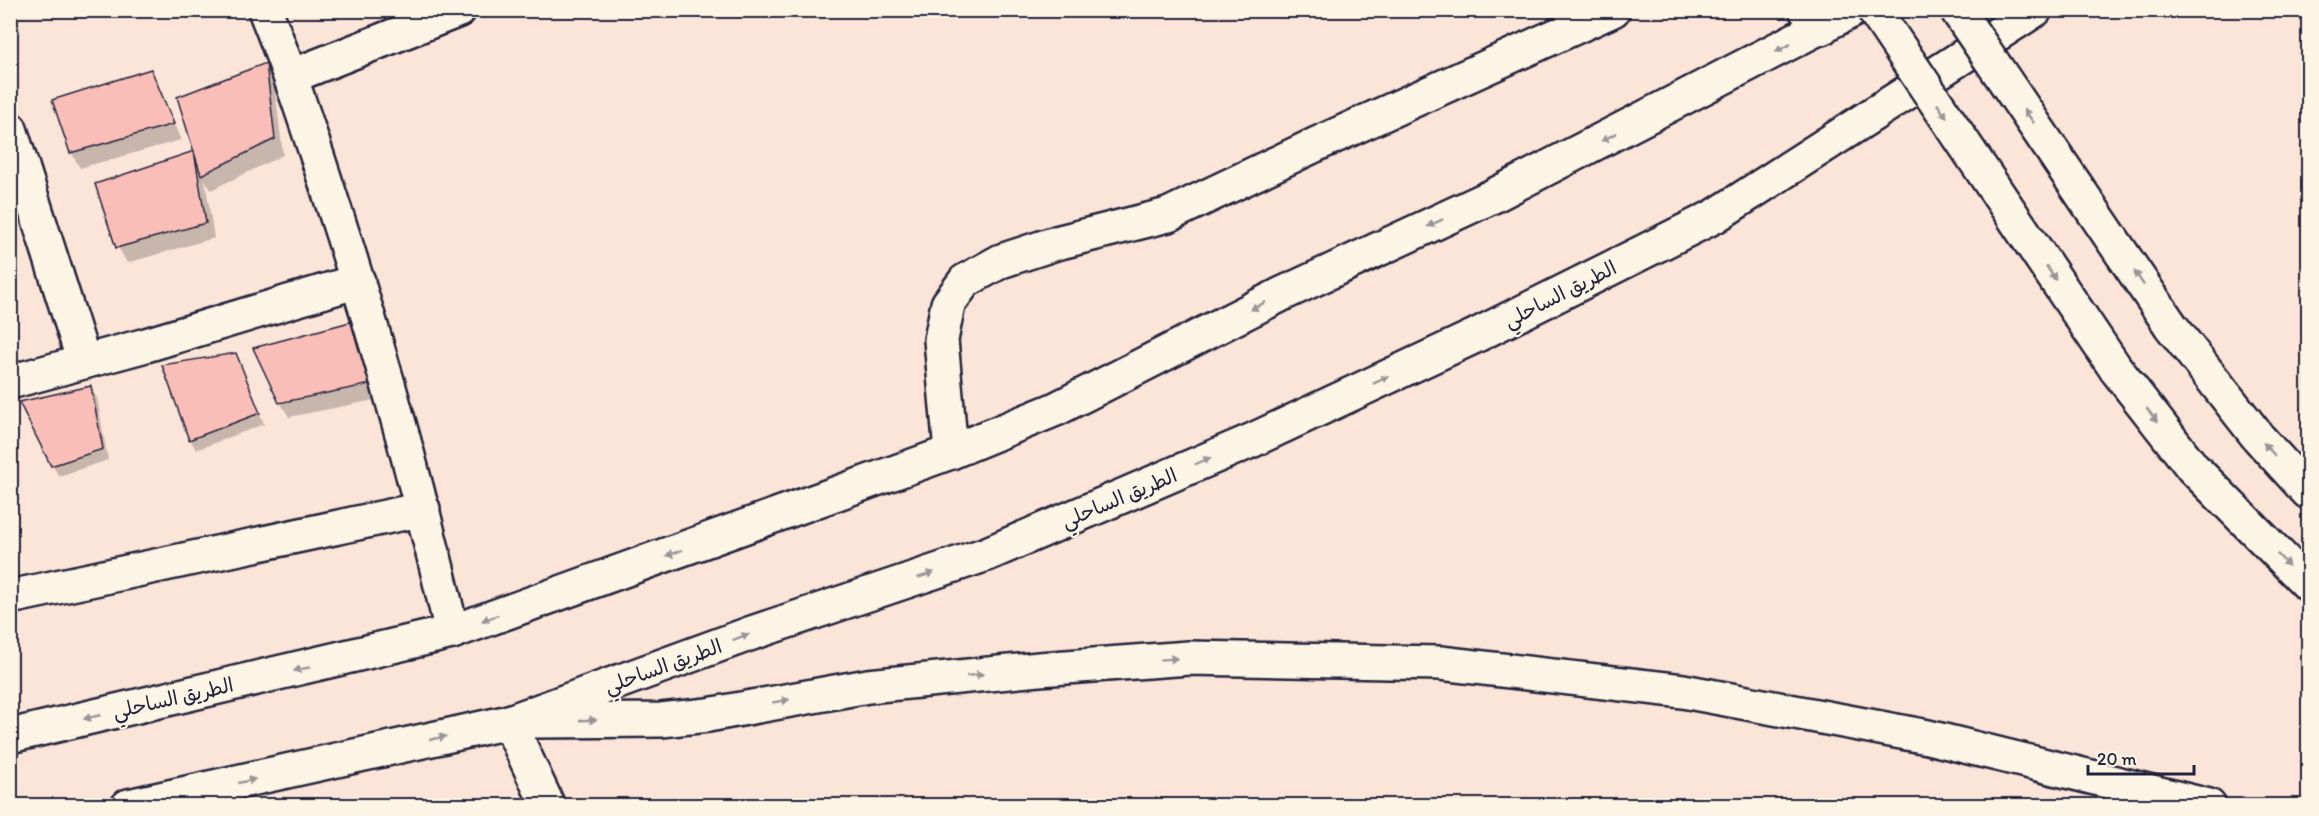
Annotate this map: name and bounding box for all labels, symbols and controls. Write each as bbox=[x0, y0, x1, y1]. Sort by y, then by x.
one-way arrow bbox=[1774, 43, 1792, 53]
one-way arrow bbox=[1936, 103, 1947, 119]
one-way arrow bbox=[2023, 109, 2035, 125]
one-way arrow bbox=[1601, 132, 1618, 142]
one-way arrow bbox=[1426, 219, 1443, 228]
street label: الطريق الساحلي bbox=[1500, 255, 1623, 338]
one-way arrow bbox=[2045, 264, 2057, 280]
one-way arrow bbox=[2133, 269, 2144, 286]
one-way arrow bbox=[1249, 301, 1266, 311]
one-way arrow bbox=[1372, 376, 1389, 385]
one-way arrow bbox=[2146, 407, 2158, 423]
one-way arrow bbox=[2263, 442, 2276, 457]
one-way arrow bbox=[1195, 456, 1213, 466]
street label: الطريق الساحلي bbox=[1058, 463, 1183, 539]
one-way arrow bbox=[665, 548, 683, 558]
one-way arrow bbox=[2275, 552, 2289, 566]
one-way arrow bbox=[917, 570, 935, 579]
one-way arrow bbox=[481, 613, 499, 623]
one-way arrow bbox=[732, 632, 750, 642]
street label: الطريق الساحلي bbox=[601, 634, 727, 704]
one-way arrow bbox=[1159, 654, 1178, 664]
one-way arrow bbox=[293, 664, 311, 674]
one-way arrow bbox=[965, 670, 984, 680]
street label: الطريق الساحلي bbox=[110, 672, 237, 729]
one-way arrow bbox=[772, 697, 791, 706]
one-way arrow bbox=[82, 713, 101, 723]
one-way arrow bbox=[578, 715, 597, 724]
one-way arrow bbox=[428, 733, 447, 743]
scale bar bbox=[2088, 738, 2194, 776]
text: 20 m bbox=[2097, 748, 2137, 770]
one-way arrow bbox=[238, 776, 257, 785]

